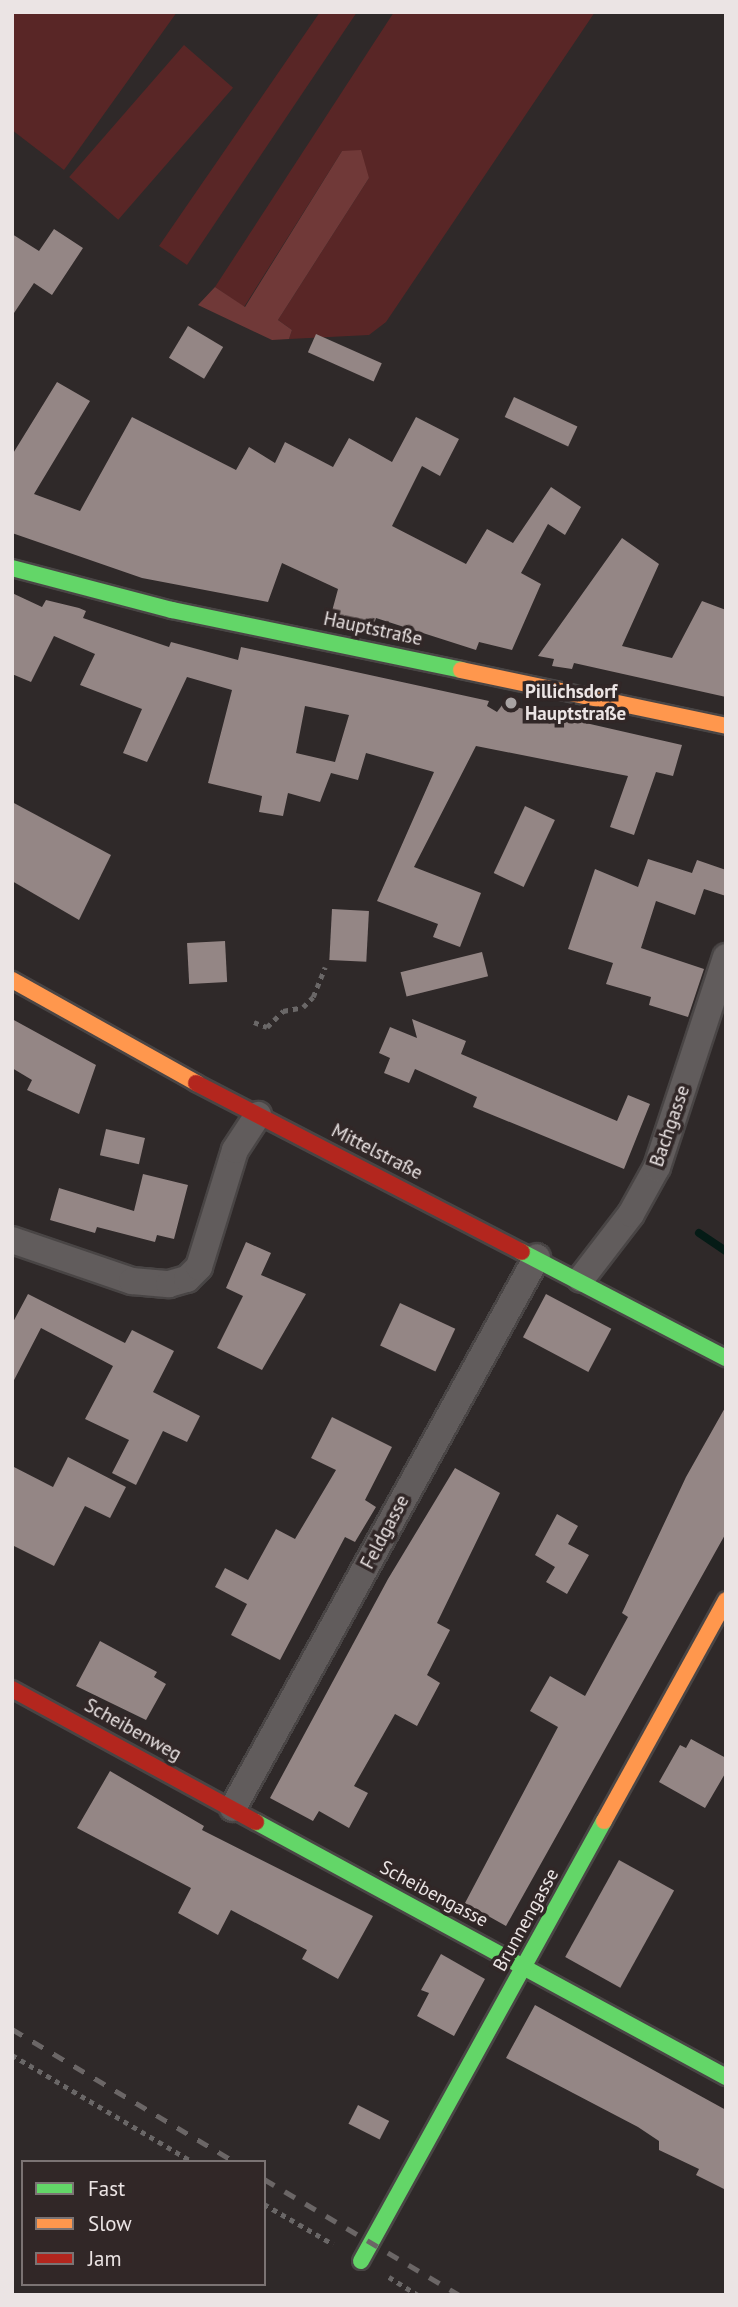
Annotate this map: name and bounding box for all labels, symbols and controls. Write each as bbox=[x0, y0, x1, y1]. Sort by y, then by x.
street label: Hauptstraße bbox=[322, 607, 424, 651]
place label: Pillichsdorf Hauptstraße bbox=[525, 681, 626, 725]
marker: Pillichsdorf Hauptstraße bbox=[503, 695, 519, 711]
street label: Bachgasse bbox=[645, 1082, 695, 1170]
street label: Mittelstraße bbox=[328, 1119, 426, 1185]
street label: Feldgasse bbox=[356, 1491, 414, 1573]
street label: Scheibenweg bbox=[80, 1694, 186, 1766]
street label: Scheibengasse bbox=[376, 1856, 492, 1932]
street label: Brunnengasse bbox=[488, 1865, 564, 1975]
legend bbox=[21, 2160, 266, 2286]
text: Fast bbox=[88, 2175, 125, 2202]
text: Slow bbox=[88, 2210, 132, 2237]
text: Jam bbox=[88, 2245, 122, 2272]

